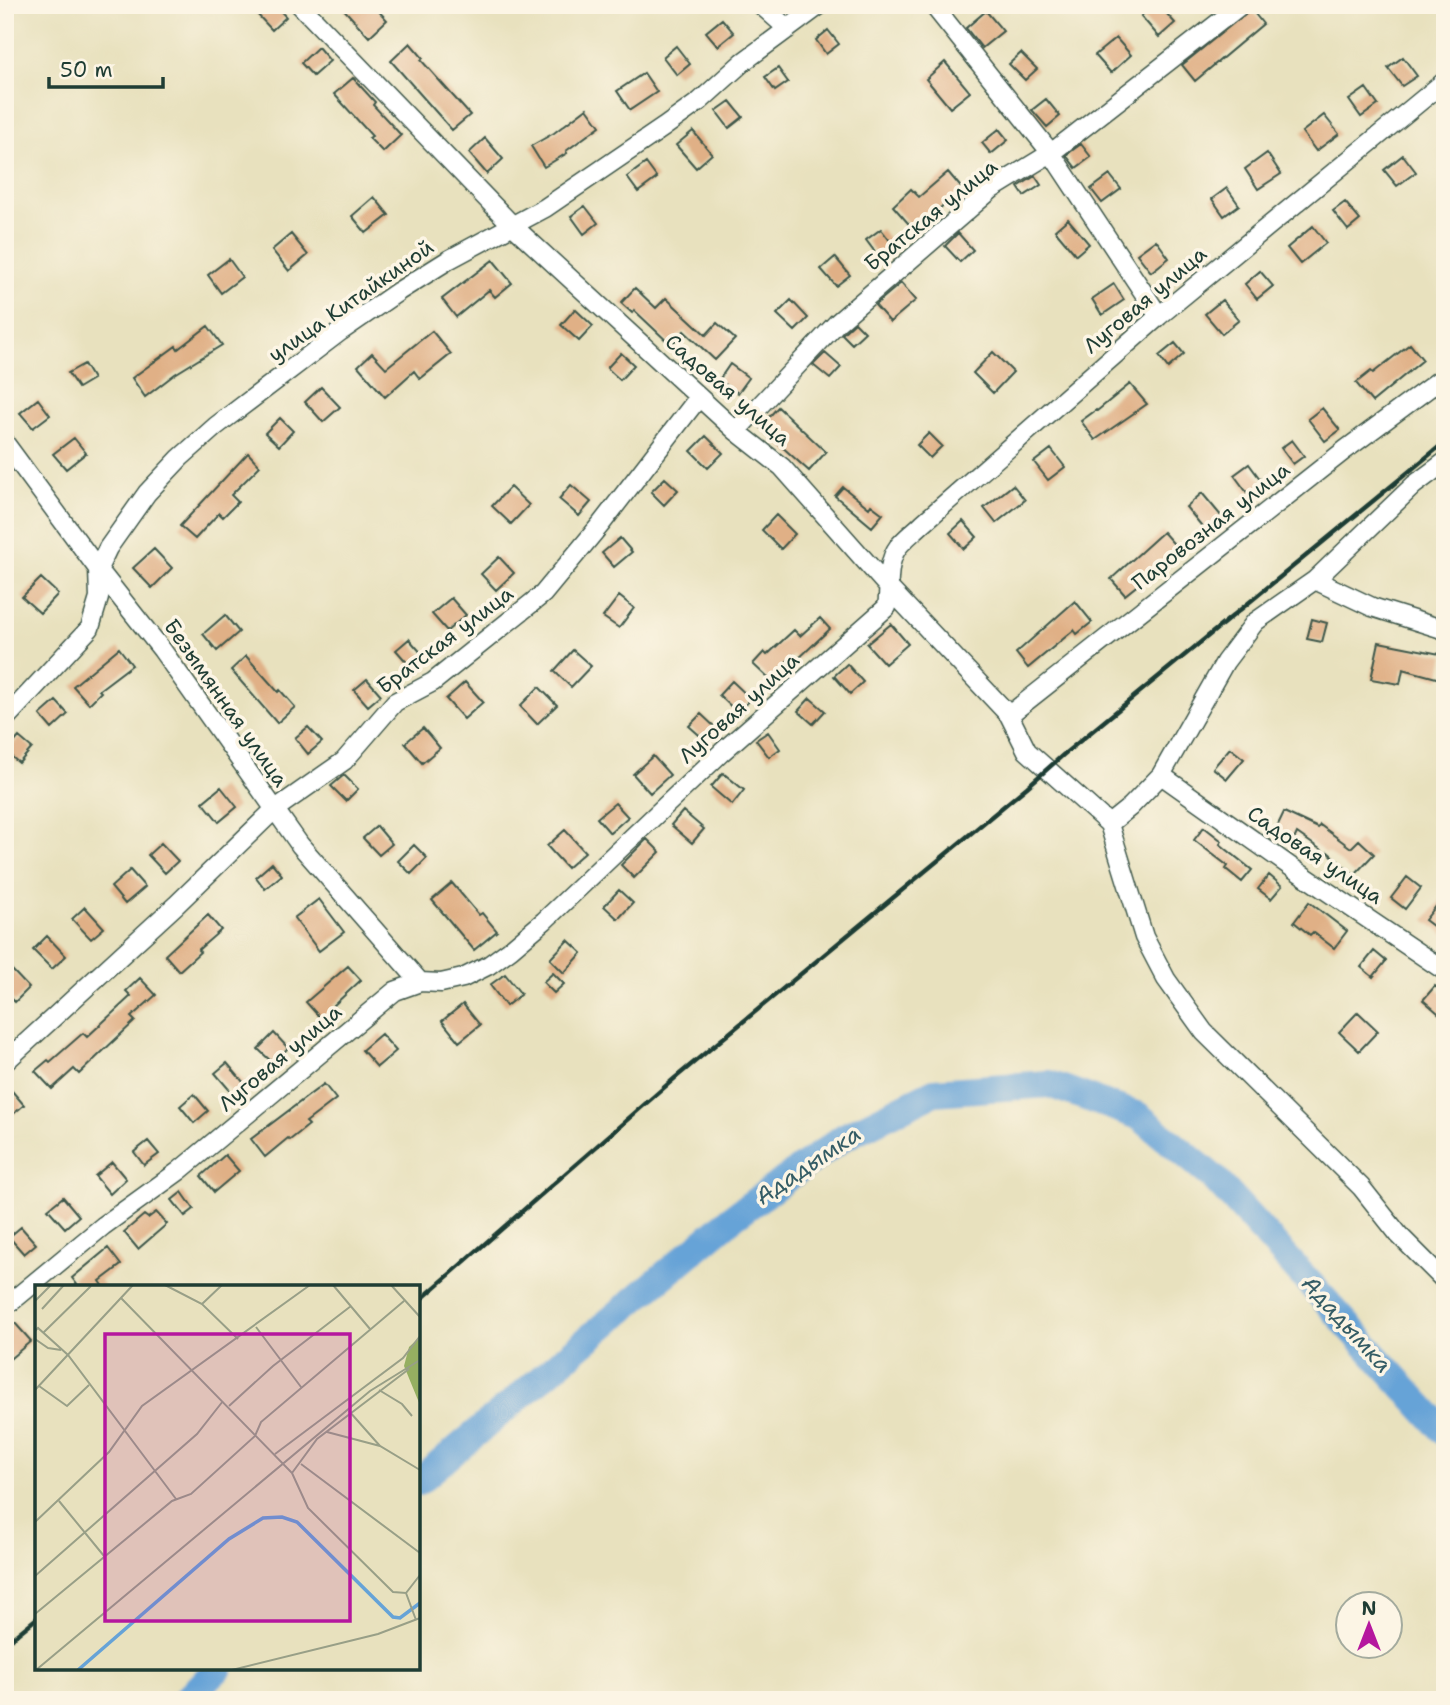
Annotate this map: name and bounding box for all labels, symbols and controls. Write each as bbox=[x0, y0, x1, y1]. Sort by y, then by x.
scale bar bbox=[49, 46, 163, 90]
text: 50 m bbox=[60, 56, 113, 84]
street label: Братская улица bbox=[859, 153, 1003, 277]
street label: улица Китайкиной bbox=[263, 233, 440, 369]
street label: Луговая улица bbox=[1077, 240, 1213, 360]
street label: Садовая улица bbox=[659, 328, 797, 452]
street label: Паровозная улица bbox=[1126, 456, 1296, 596]
street label: Братская улица bbox=[371, 580, 519, 700]
street label: Безымянная улица bbox=[158, 614, 294, 792]
street label: Луговая улица bbox=[673, 646, 805, 770]
street label: Садовая улица bbox=[1242, 799, 1388, 911]
street label: Луговая улица bbox=[212, 998, 348, 1118]
water label: Ададымка bbox=[749, 1119, 867, 1211]
water label: Ададымка bbox=[1295, 1269, 1399, 1379]
inset map bbox=[35, 1285, 420, 1670]
north arrow bbox=[1334, 1590, 1404, 1660]
text: N bbox=[1361, 1596, 1377, 1621]

